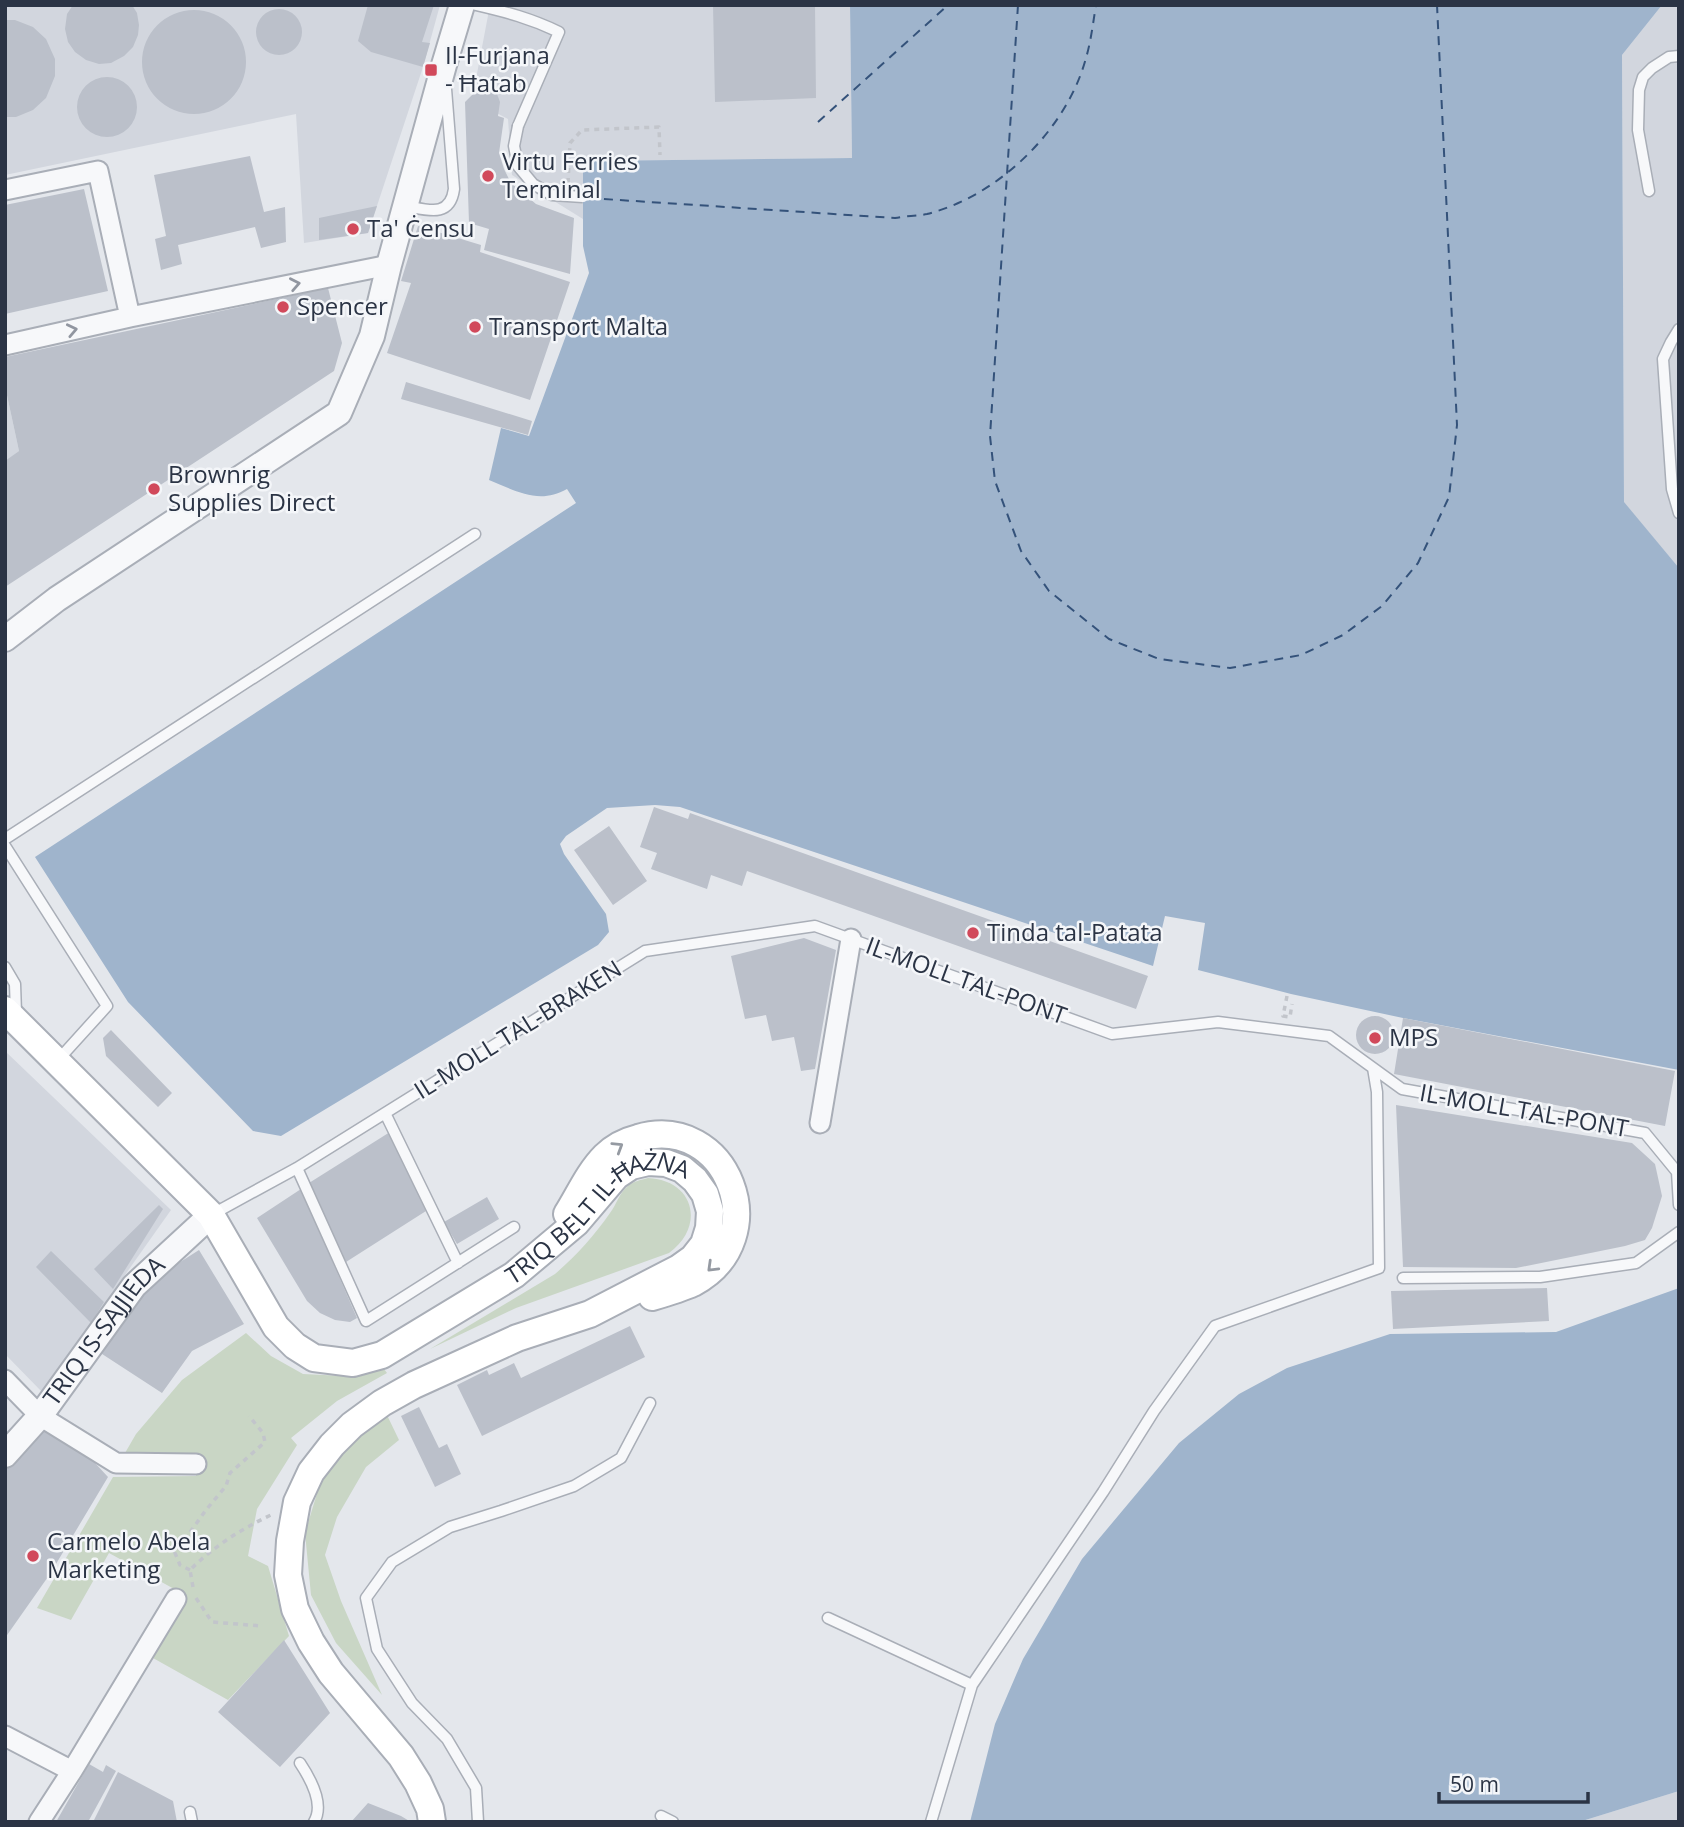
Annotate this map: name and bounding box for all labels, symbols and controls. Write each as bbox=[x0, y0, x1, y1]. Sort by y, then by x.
place label: Il-Furjana - Ħatab bbox=[445, 38, 550, 99]
marker: Il-Furjana - Ħatab bbox=[423, 62, 439, 78]
place label: Virtu Ferries Terminal bbox=[502, 144, 638, 205]
marker: Virtu Ferries Terminal bbox=[480, 168, 496, 184]
place label: Ta' Ċensu bbox=[367, 211, 475, 244]
marker: Ta' Ċensu bbox=[345, 221, 361, 237]
one-way arrow bbox=[289, 277, 301, 292]
place label: Spencer bbox=[297, 289, 388, 322]
marker: Spencer bbox=[275, 299, 291, 315]
place label: Transport Malta bbox=[489, 309, 668, 342]
marker: Transport Malta bbox=[467, 319, 483, 335]
one-way arrow bbox=[66, 324, 78, 338]
place label: Brownrig Supplies Direct bbox=[168, 457, 335, 518]
marker: Brownrig Supplies Direct bbox=[146, 481, 162, 497]
place label: Tinda tal-Patata bbox=[987, 915, 1162, 948]
marker: Tinda tal-Patata bbox=[965, 925, 981, 941]
street label: IL-MOLL TAL-PONT bbox=[861, 928, 1072, 1031]
street label: IL-MOLL TAL-BRAKEN bbox=[407, 951, 627, 1106]
place label: MPS bbox=[1389, 1020, 1438, 1053]
marker: MPS bbox=[1367, 1030, 1383, 1046]
street label: IL-MOLL TAL-PONT bbox=[1417, 1075, 1631, 1144]
street label: TRIQ BELT IL-ĦAŻNA bbox=[499, 1143, 696, 1291]
one-way arrow bbox=[611, 1143, 624, 1156]
street label: TRIQ IS-SAJJIEDA bbox=[35, 1247, 172, 1412]
one-way arrow bbox=[707, 1258, 720, 1271]
place label: Carmelo Abela Marketing bbox=[47, 1524, 210, 1585]
marker: Carmelo Abela Marketing bbox=[25, 1548, 41, 1564]
scale bar bbox=[1439, 1760, 1588, 1804]
text: 50 m bbox=[1450, 1770, 1499, 1798]

